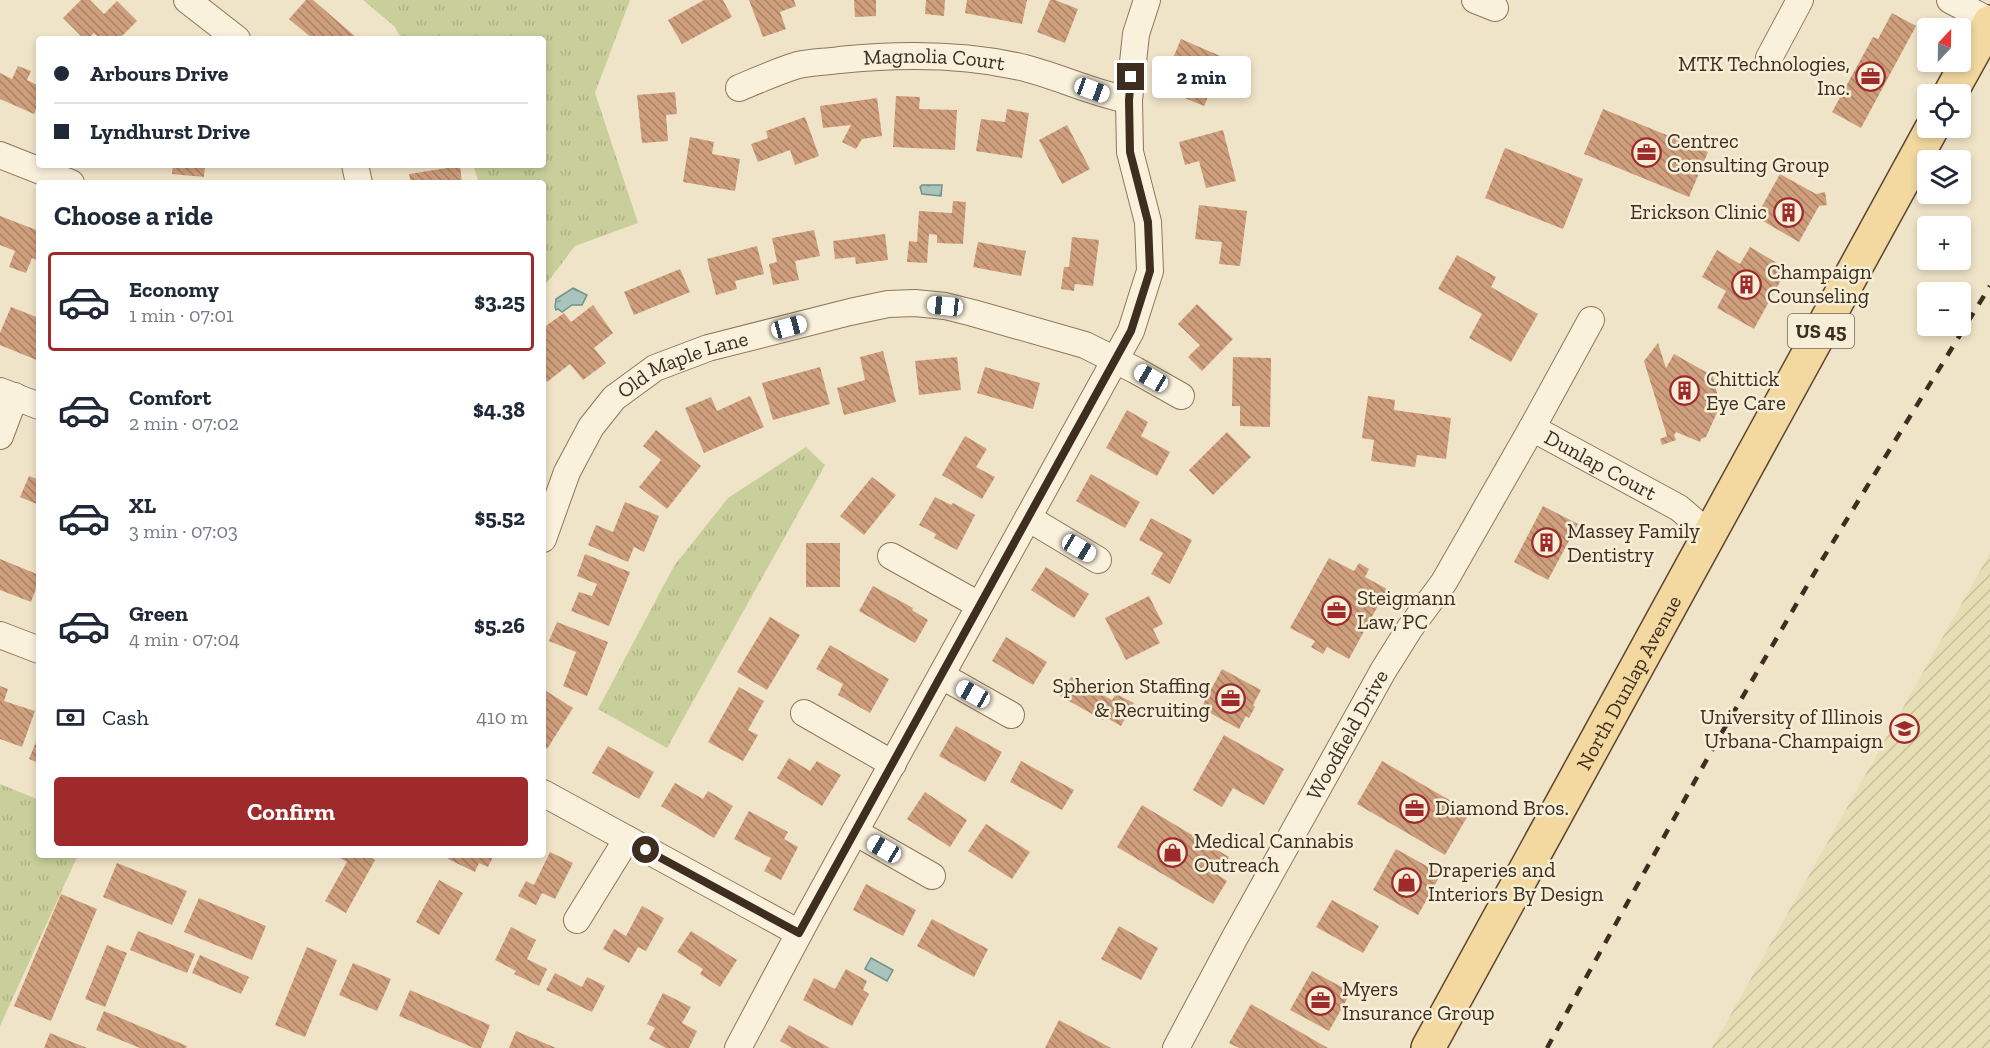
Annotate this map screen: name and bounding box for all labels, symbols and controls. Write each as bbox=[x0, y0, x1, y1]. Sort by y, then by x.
north arrow bbox=[1917, 18, 1971, 72]
map controls bbox=[1917, 18, 1971, 336]
street label: Magnolia Court bbox=[862, 43, 1007, 76]
place label: MTK Technologies, Inc. bbox=[1678, 51, 1850, 100]
callout: 2 min bbox=[1152, 56, 1251, 98]
text: Arbours Drive bbox=[90, 60, 228, 87]
office icon: MTK Technologies, Inc. bbox=[1855, 60, 1887, 92]
route end bbox=[1117, 63, 1144, 90]
text: 2 min bbox=[1177, 65, 1226, 89]
car bbox=[1072, 75, 1112, 105]
button: locate bbox=[1917, 84, 1971, 138]
text: Lyndhurst Drive bbox=[90, 118, 250, 145]
place label: Centrec Consulting Group bbox=[1667, 128, 1829, 177]
office icon: Centrec Consulting Group bbox=[1630, 137, 1662, 169]
button: layers bbox=[1917, 150, 1971, 204]
building icon: Erickson Clinic bbox=[1772, 196, 1804, 228]
place label: Erickson Clinic bbox=[1630, 199, 1767, 224]
text: Choose a ride bbox=[54, 200, 213, 232]
button: + bbox=[1917, 216, 1971, 270]
place label: Champaign Counseling bbox=[1767, 259, 1872, 308]
building icon: Champaign Counseling bbox=[1730, 268, 1762, 300]
icon: car bbox=[57, 275, 111, 329]
text: Economy bbox=[129, 276, 219, 303]
button: − bbox=[1917, 282, 1971, 336]
text: $3.25 bbox=[474, 288, 525, 315]
car bbox=[926, 295, 964, 317]
text: 1 min · 07:01 bbox=[129, 303, 234, 327]
car bbox=[769, 314, 809, 340]
road number: US 45 bbox=[1788, 314, 1854, 348]
street label: Old Maple Lane bbox=[612, 325, 751, 403]
car bbox=[1131, 361, 1171, 395]
place label: Chittick Eye Care bbox=[1706, 366, 1786, 415]
building icon: Chittick Eye Care bbox=[1669, 375, 1701, 407]
icon: car bbox=[57, 383, 111, 437]
text: Comfort bbox=[129, 384, 211, 411]
text: $4.38 bbox=[473, 396, 525, 423]
text: 2 min · 07:02 bbox=[129, 411, 239, 435]
street label: Dunlap Court bbox=[1540, 424, 1661, 505]
icon: car bbox=[57, 491, 111, 545]
text: XL bbox=[129, 492, 156, 519]
text: $5.52 bbox=[474, 504, 525, 531]
place label: Massey Family Dentistry bbox=[1567, 518, 1700, 567]
text: 3 min · 07:03 bbox=[129, 519, 238, 543]
building icon: Massey Family Dentistry bbox=[1530, 527, 1562, 559]
car bbox=[1059, 531, 1099, 565]
place label: Steigmann Law, PC bbox=[1357, 585, 1456, 634]
street label: North Dunlap Avenue bbox=[1571, 591, 1686, 774]
office icon: Steigmann Law, PC bbox=[1320, 594, 1352, 626]
icon: car bbox=[57, 599, 111, 653]
text: Green bbox=[129, 600, 188, 627]
text: $5.26 bbox=[474, 612, 525, 639]
text: 4 min · 07:04 bbox=[129, 627, 240, 651]
street label: Woodfield Drive bbox=[1301, 665, 1393, 804]
place label: Spherion Staffing & Recruiting bbox=[1053, 673, 1210, 722]
car bbox=[953, 677, 993, 711]
office icon: Spherion Staffing & Recruiting bbox=[1215, 682, 1247, 714]
icon: cash bbox=[54, 701, 87, 734]
text: Cash bbox=[102, 704, 149, 731]
place label: University of Illinois Urbana-Champaign bbox=[1700, 704, 1883, 753]
text: 410 m bbox=[476, 705, 528, 729]
school or university icon: University of Illinois Urbana-Champaign bbox=[1888, 713, 1920, 745]
button: Confirm bbox=[54, 777, 528, 846]
office icon: Diamond Bros. bbox=[1398, 792, 1430, 824]
place label: Diamond Bros. bbox=[1435, 795, 1569, 820]
place label: Medical Cannabis Outreach bbox=[1194, 828, 1354, 877]
car bbox=[864, 832, 904, 866]
route start bbox=[632, 836, 659, 863]
shop icon: Medical Cannabis Outreach bbox=[1157, 837, 1189, 869]
place label: Draperies and Interiors By Design bbox=[1428, 857, 1603, 906]
shop icon: Draperies and Interiors By Design bbox=[1391, 866, 1423, 898]
place label: Myers Insurance Group bbox=[1342, 976, 1495, 1025]
office icon: Myers Insurance Group bbox=[1305, 985, 1337, 1017]

